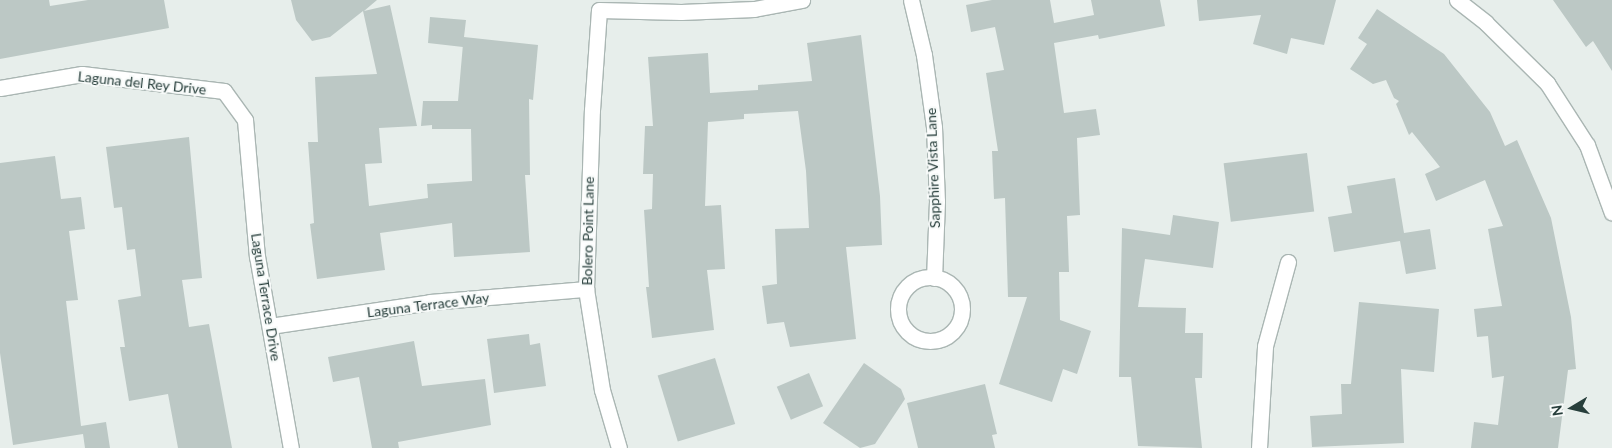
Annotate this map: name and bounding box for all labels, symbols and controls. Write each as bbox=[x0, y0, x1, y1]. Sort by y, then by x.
street label: Laguna del Rey Drive bbox=[77, 68, 207, 98]
street label: Sapphire Vista Lane bbox=[922, 107, 944, 229]
street label: Bolero Point Lane bbox=[579, 176, 597, 286]
street label: Laguna Terrace Drive bbox=[248, 232, 284, 362]
street label: Laguna Terrace Way bbox=[366, 289, 490, 321]
north arrow bbox=[1547, 383, 1597, 433]
text: N bbox=[1547, 404, 1566, 417]

